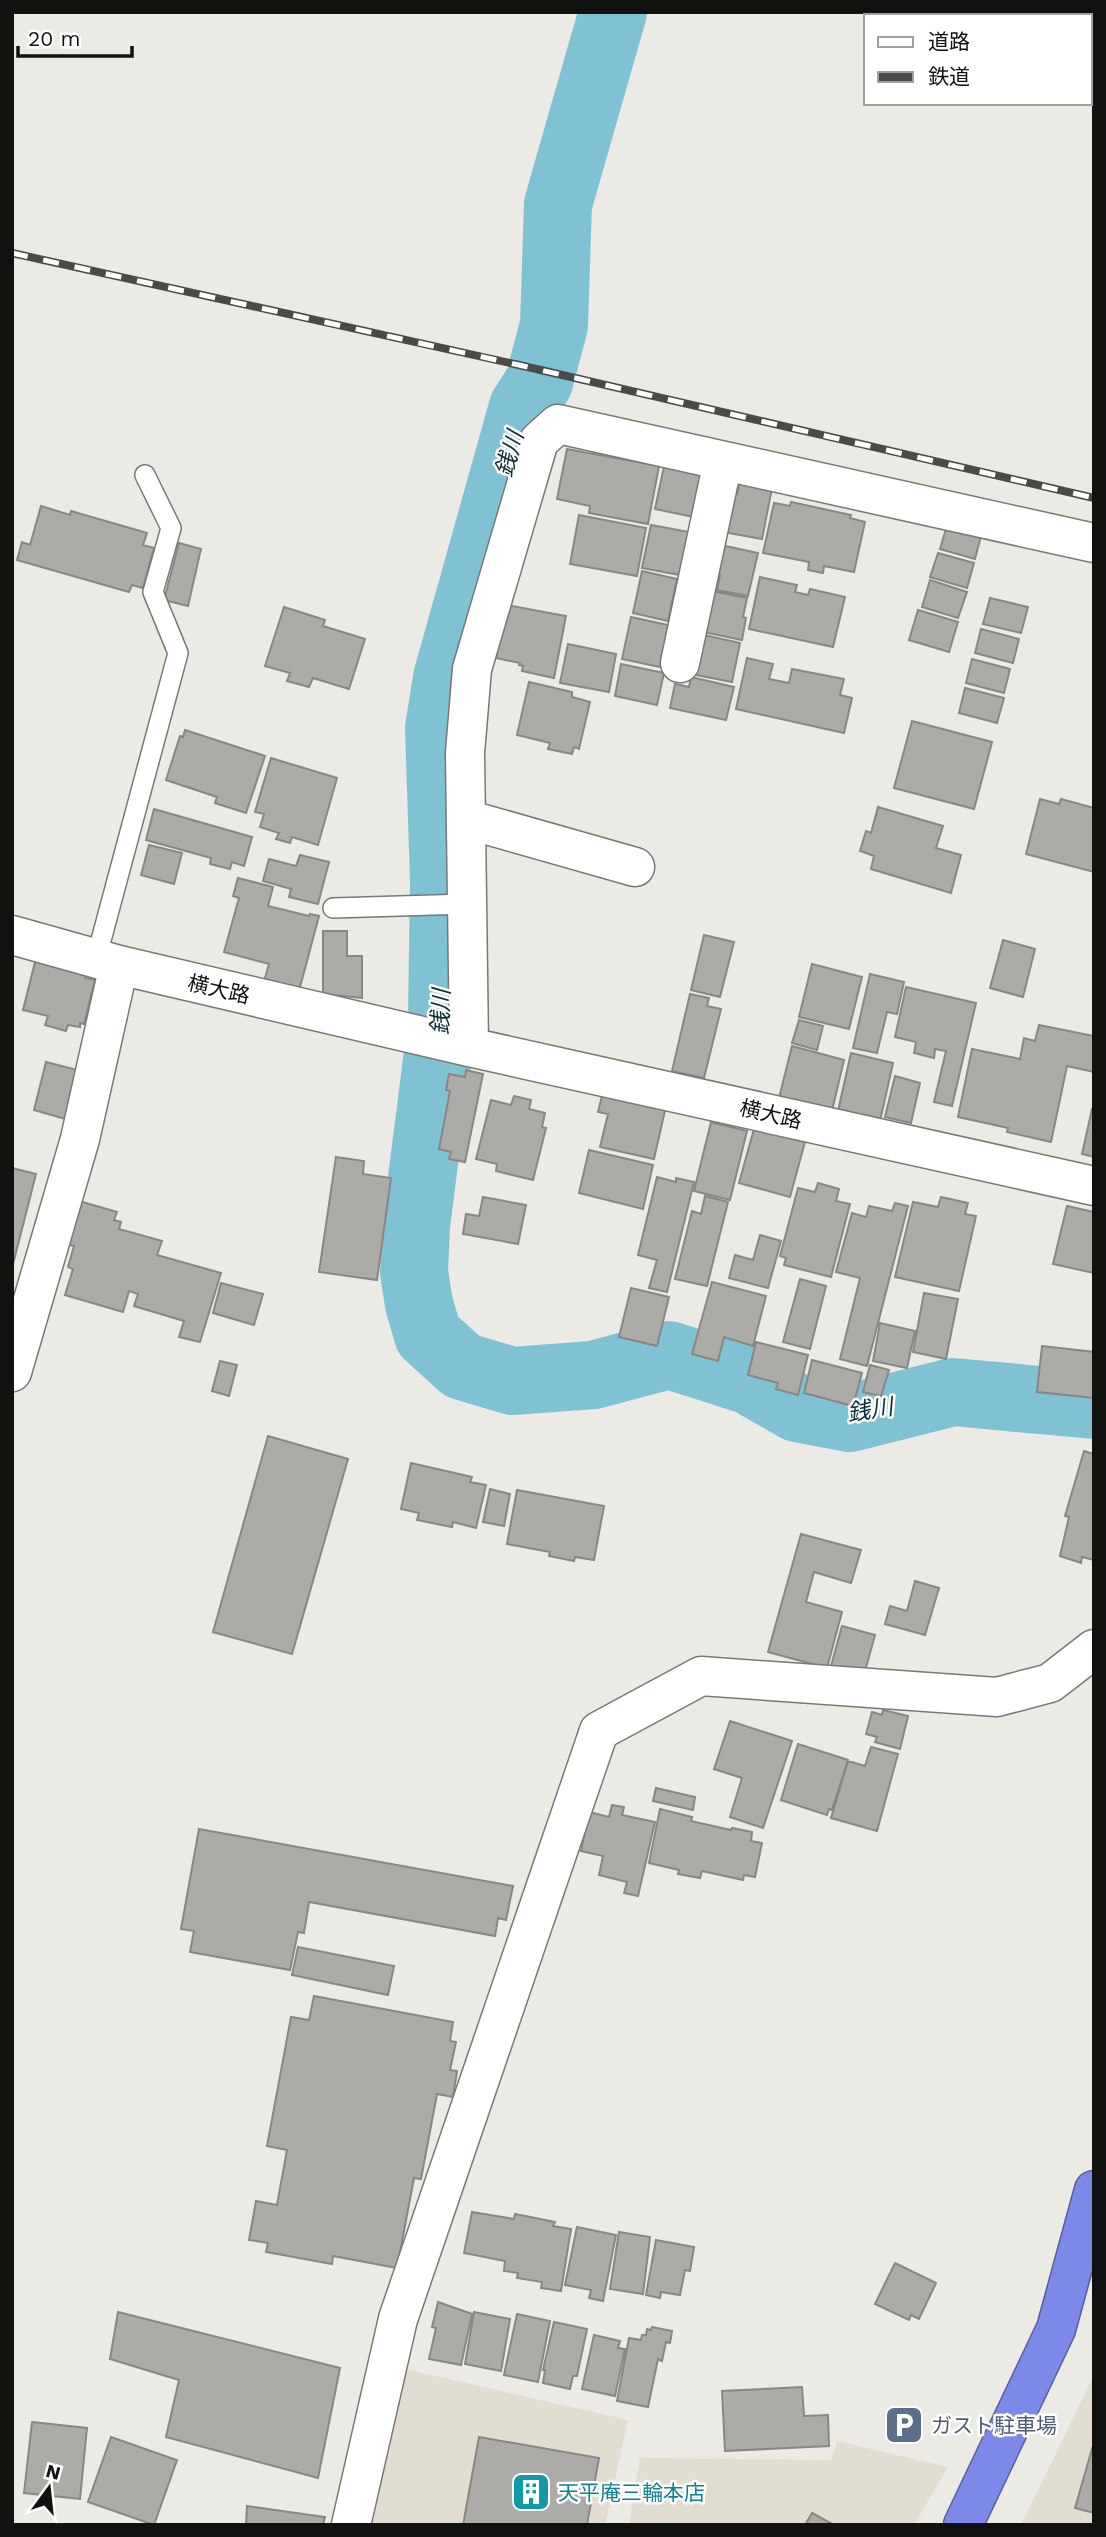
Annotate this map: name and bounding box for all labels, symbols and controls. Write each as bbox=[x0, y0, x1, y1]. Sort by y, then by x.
scale bar bbox=[18, 14, 131, 58]
legend bbox=[864, 14, 1092, 105]
text: 20 m bbox=[28, 26, 80, 51]
text: 道路 bbox=[928, 29, 970, 54]
text: 鉄道 bbox=[928, 64, 970, 89]
water label: 銭川 bbox=[491, 425, 530, 480]
street label: 横大路 bbox=[185, 970, 253, 1008]
water label: 銭川 bbox=[427, 986, 455, 1035]
street label: 横大路 bbox=[737, 1095, 805, 1133]
water label: 銭川 bbox=[845, 1393, 898, 1427]
parking icon: ガスト駐車場 bbox=[883, 2404, 925, 2446]
place label: ガスト駐車場 bbox=[931, 2413, 1057, 2438]
north arrow bbox=[14, 2453, 84, 2523]
text: N bbox=[43, 2459, 63, 2485]
building icon: 天平庵三輪本店 bbox=[510, 2471, 552, 2513]
place label: 天平庵三輪本店 bbox=[558, 2480, 705, 2505]

